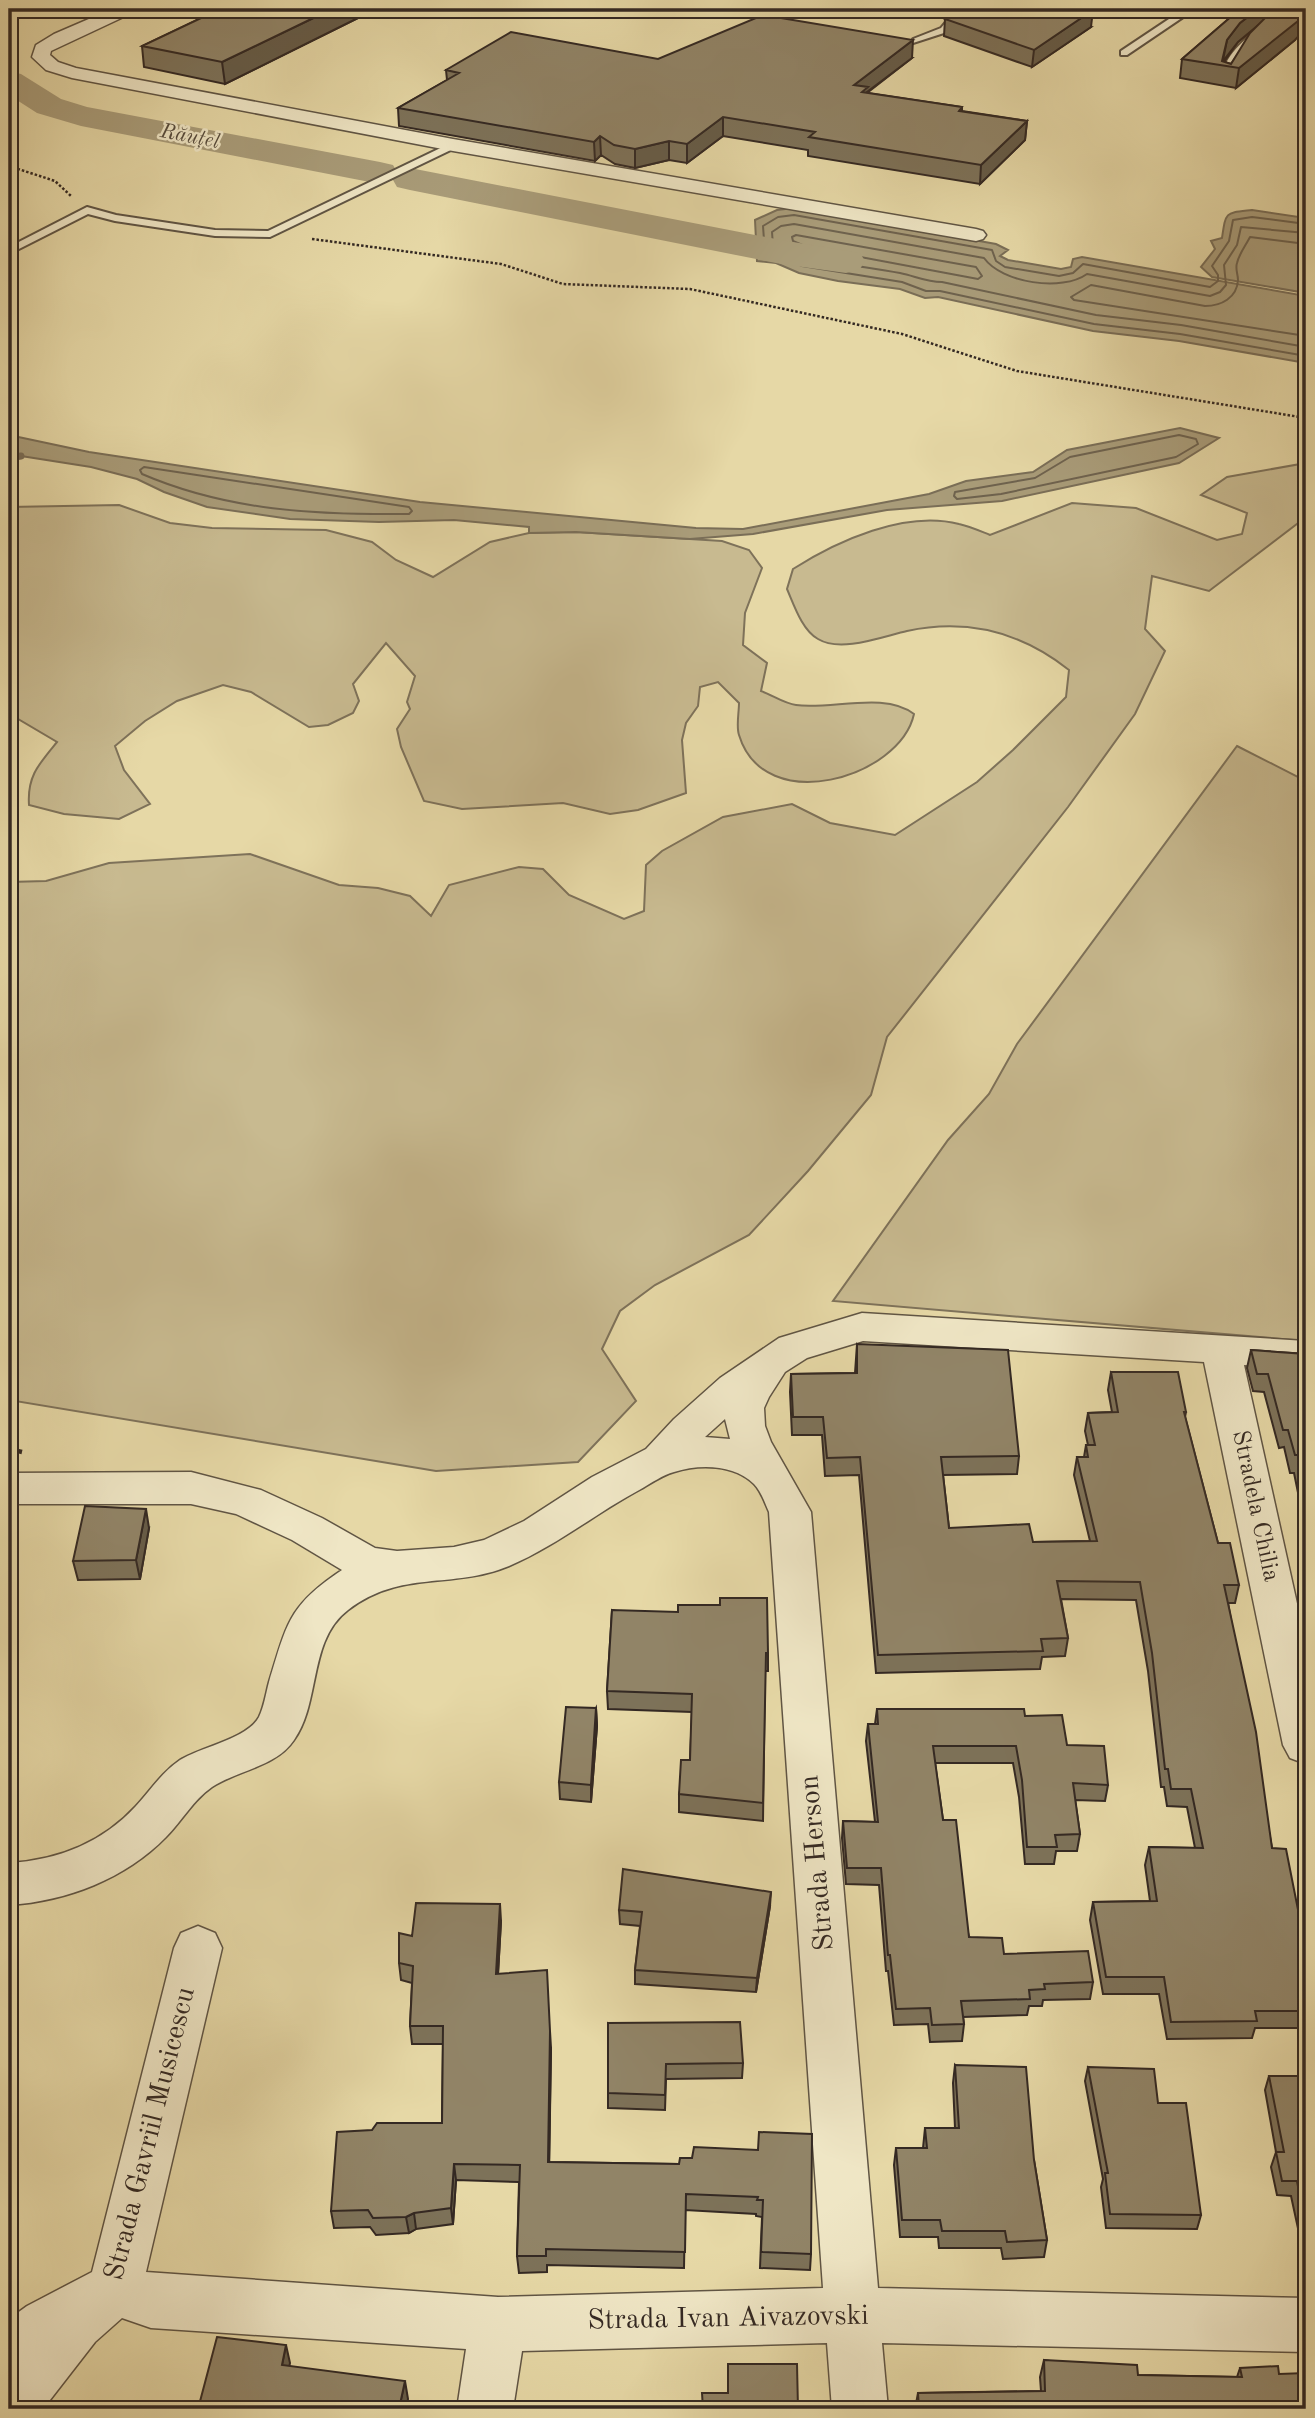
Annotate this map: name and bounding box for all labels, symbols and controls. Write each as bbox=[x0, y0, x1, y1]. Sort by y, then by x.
water label: Răuțel bbox=[157, 121, 221, 154]
street label: Stradela Chilia bbox=[1227, 1428, 1283, 1584]
street label: Strada Herson bbox=[796, 1774, 840, 1952]
street label: Strada Gavriil Musicescu bbox=[101, 1984, 201, 2284]
street label: Strada Ivan Aivazovski bbox=[587, 2303, 869, 2335]

